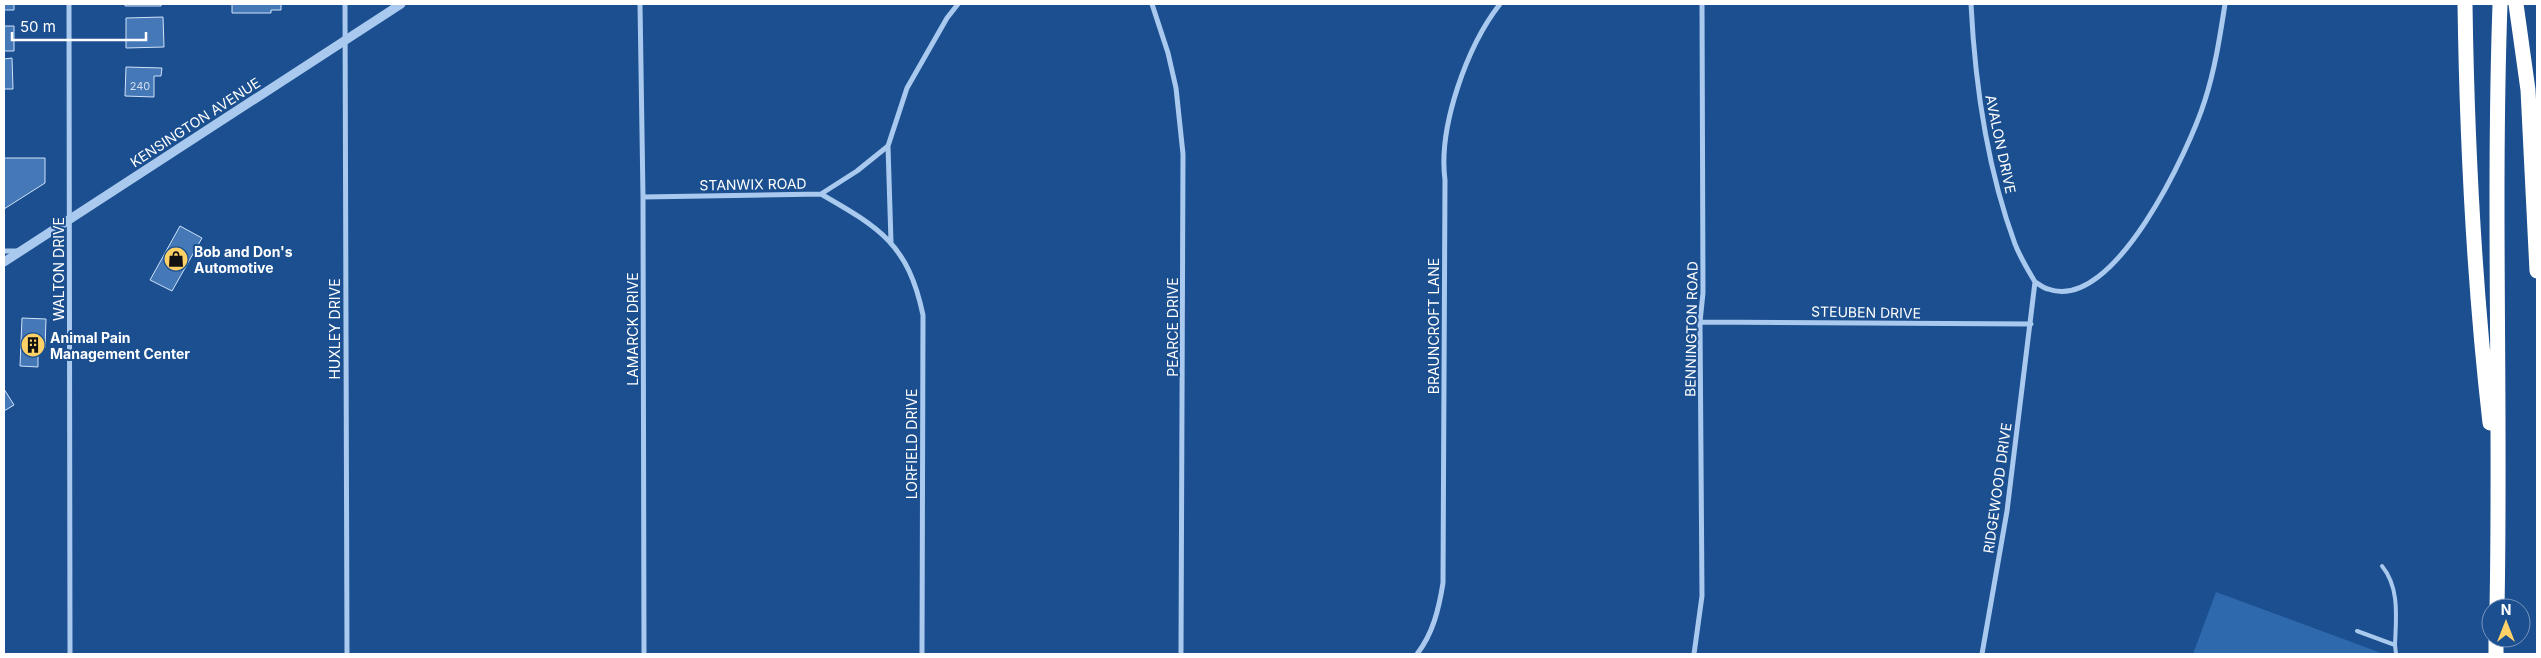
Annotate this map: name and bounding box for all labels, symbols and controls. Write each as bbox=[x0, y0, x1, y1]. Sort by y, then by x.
scale bar bbox=[12, 10, 146, 42]
text: 50 m bbox=[20, 17, 56, 36]
street label: KENSINGTON AVENUE bbox=[127, 74, 263, 170]
house number: 240 bbox=[130, 79, 150, 93]
street label: AVALON DRIVE bbox=[1982, 93, 2020, 195]
street label: STANWIX ROAD bbox=[699, 175, 807, 193]
street label: WALTON DRIVE bbox=[50, 217, 67, 321]
place label: Bob and Don's Automotive bbox=[194, 243, 293, 276]
shop icon: Bob and Don's Automotive bbox=[163, 246, 189, 272]
street label: BRAUNCROFT LANE bbox=[1425, 258, 1442, 394]
street label: BENNINGTON ROAD bbox=[1681, 261, 1701, 397]
street label: LAMARCK DRIVE bbox=[624, 272, 641, 386]
street label: PEARCE DRIVE bbox=[1164, 277, 1181, 377]
street label: HUXLEY DRIVE bbox=[326, 278, 343, 380]
street label: STEUBEN DRIVE bbox=[1811, 303, 1921, 321]
place label: Animal Pain Management Center bbox=[50, 329, 190, 362]
building icon: Animal Pain Management Center bbox=[20, 332, 46, 358]
street label: LORFIELD DRIVE bbox=[903, 389, 920, 499]
street label: RIDGEWOOD DRIVE bbox=[1979, 421, 2015, 555]
north arrow bbox=[2481, 598, 2531, 648]
text: N bbox=[2501, 601, 2511, 618]

